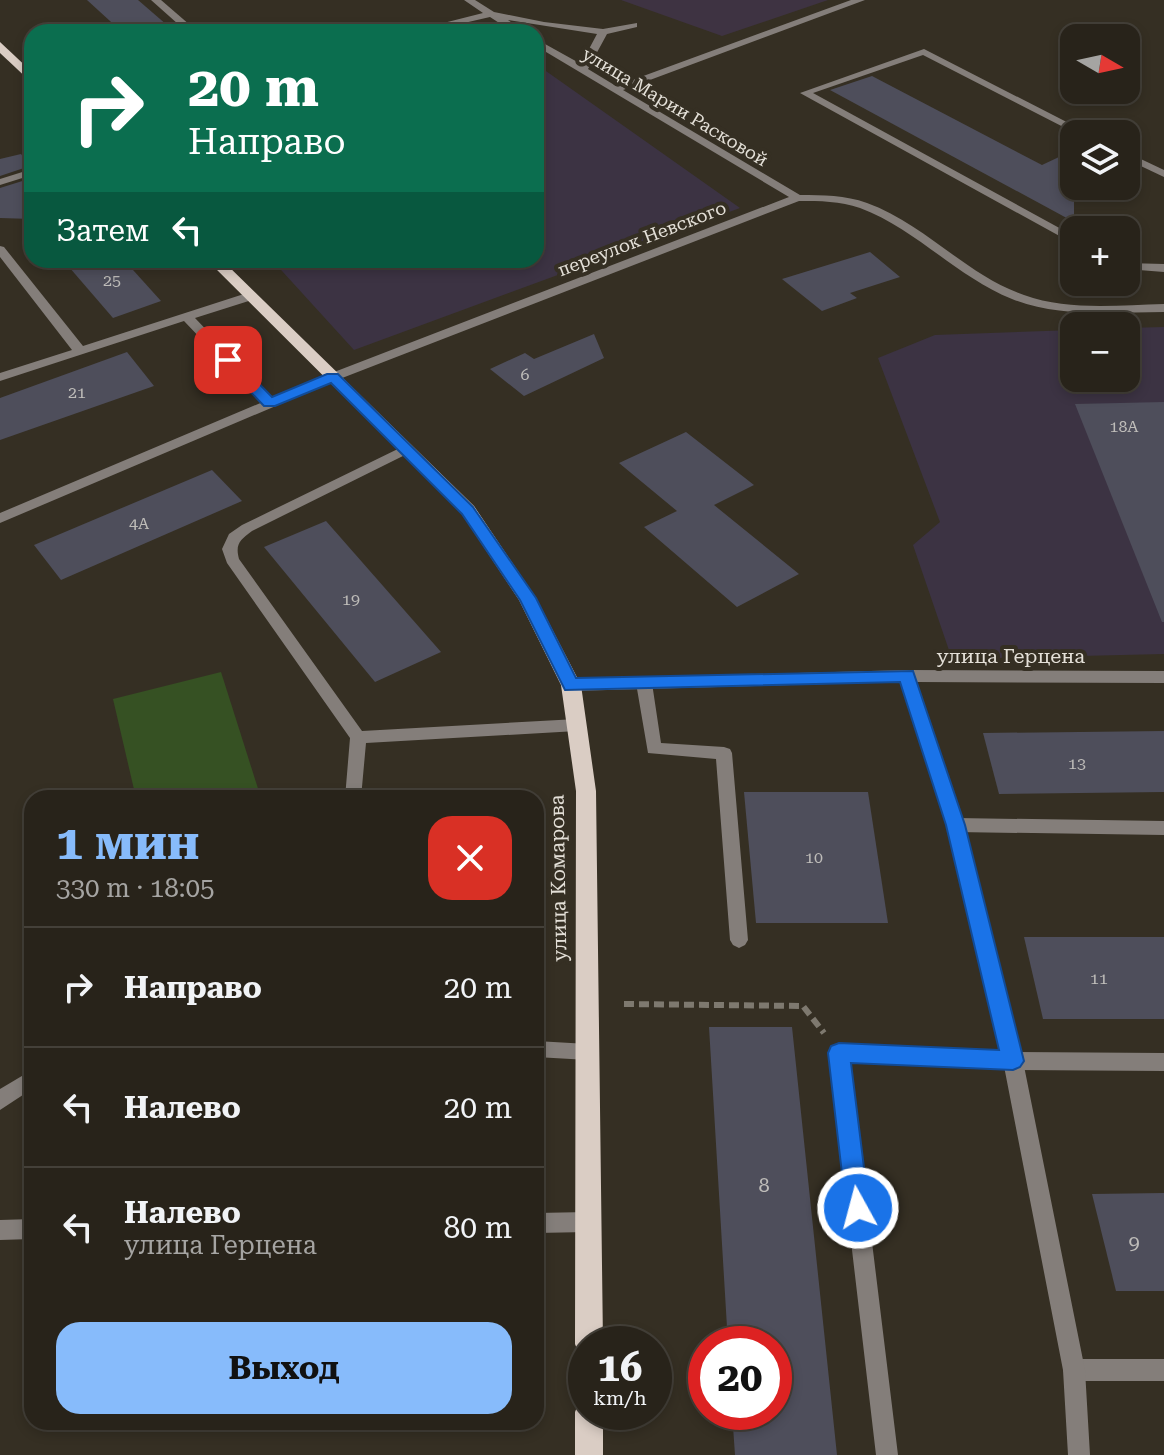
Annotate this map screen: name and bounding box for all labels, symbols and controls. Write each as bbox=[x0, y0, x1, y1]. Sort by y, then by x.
north arrow bbox=[1060, 24, 1140, 104]
map controls bbox=[1060, 24, 1140, 392]
street label: улица Марии Расковой bbox=[579, 43, 772, 170]
text: 20 m bbox=[188, 54, 319, 120]
icon: right bbox=[56, 56, 160, 160]
button: layers bbox=[1060, 120, 1140, 200]
text: Направо bbox=[188, 121, 346, 163]
street label: переулок Невского bbox=[555, 197, 729, 280]
icon: left bbox=[165, 208, 209, 252]
text: Затем bbox=[56, 213, 149, 248]
button: + bbox=[1060, 216, 1140, 296]
house number: 25 bbox=[103, 271, 121, 290]
button: − bbox=[1060, 312, 1140, 392]
pin bbox=[194, 326, 262, 394]
icon: arrive bbox=[206, 338, 250, 382]
house number: 6 bbox=[521, 365, 530, 384]
house number: 21 bbox=[68, 383, 86, 402]
house number: 18А bbox=[1109, 417, 1139, 436]
house number: 4А bbox=[129, 514, 150, 533]
house number: 19 bbox=[342, 590, 360, 609]
street label: улица Герцена bbox=[937, 644, 1085, 668]
house number: 13 bbox=[1068, 754, 1086, 773]
street label: улица Комарова bbox=[545, 794, 571, 962]
text: 1 мин bbox=[56, 815, 199, 871]
button: close bbox=[428, 816, 512, 900]
house number: 10 bbox=[805, 848, 823, 867]
text: 330 m · 18:05 bbox=[56, 873, 215, 903]
icon: right bbox=[56, 965, 100, 1009]
house number: 11 bbox=[1090, 969, 1108, 988]
text: Направо bbox=[124, 970, 262, 1005]
text: 20 m bbox=[443, 970, 512, 1005]
icon: left bbox=[56, 1085, 100, 1129]
text: Налево bbox=[124, 1090, 241, 1125]
text: 20 m bbox=[443, 1090, 512, 1125]
position arrow bbox=[816, 1166, 900, 1250]
house number: 8 bbox=[758, 1173, 770, 1197]
text: Налево bbox=[124, 1195, 241, 1230]
icon: left bbox=[56, 1205, 100, 1249]
text: 80 m bbox=[443, 1210, 512, 1245]
text: улица Герцена bbox=[124, 1230, 317, 1260]
house number: 9 bbox=[1128, 1230, 1140, 1254]
button: Выход bbox=[56, 1322, 512, 1414]
speed limit sign: 20 bbox=[688, 1326, 792, 1430]
text: 16 bbox=[598, 1344, 642, 1391]
text: km/h bbox=[593, 1386, 647, 1410]

